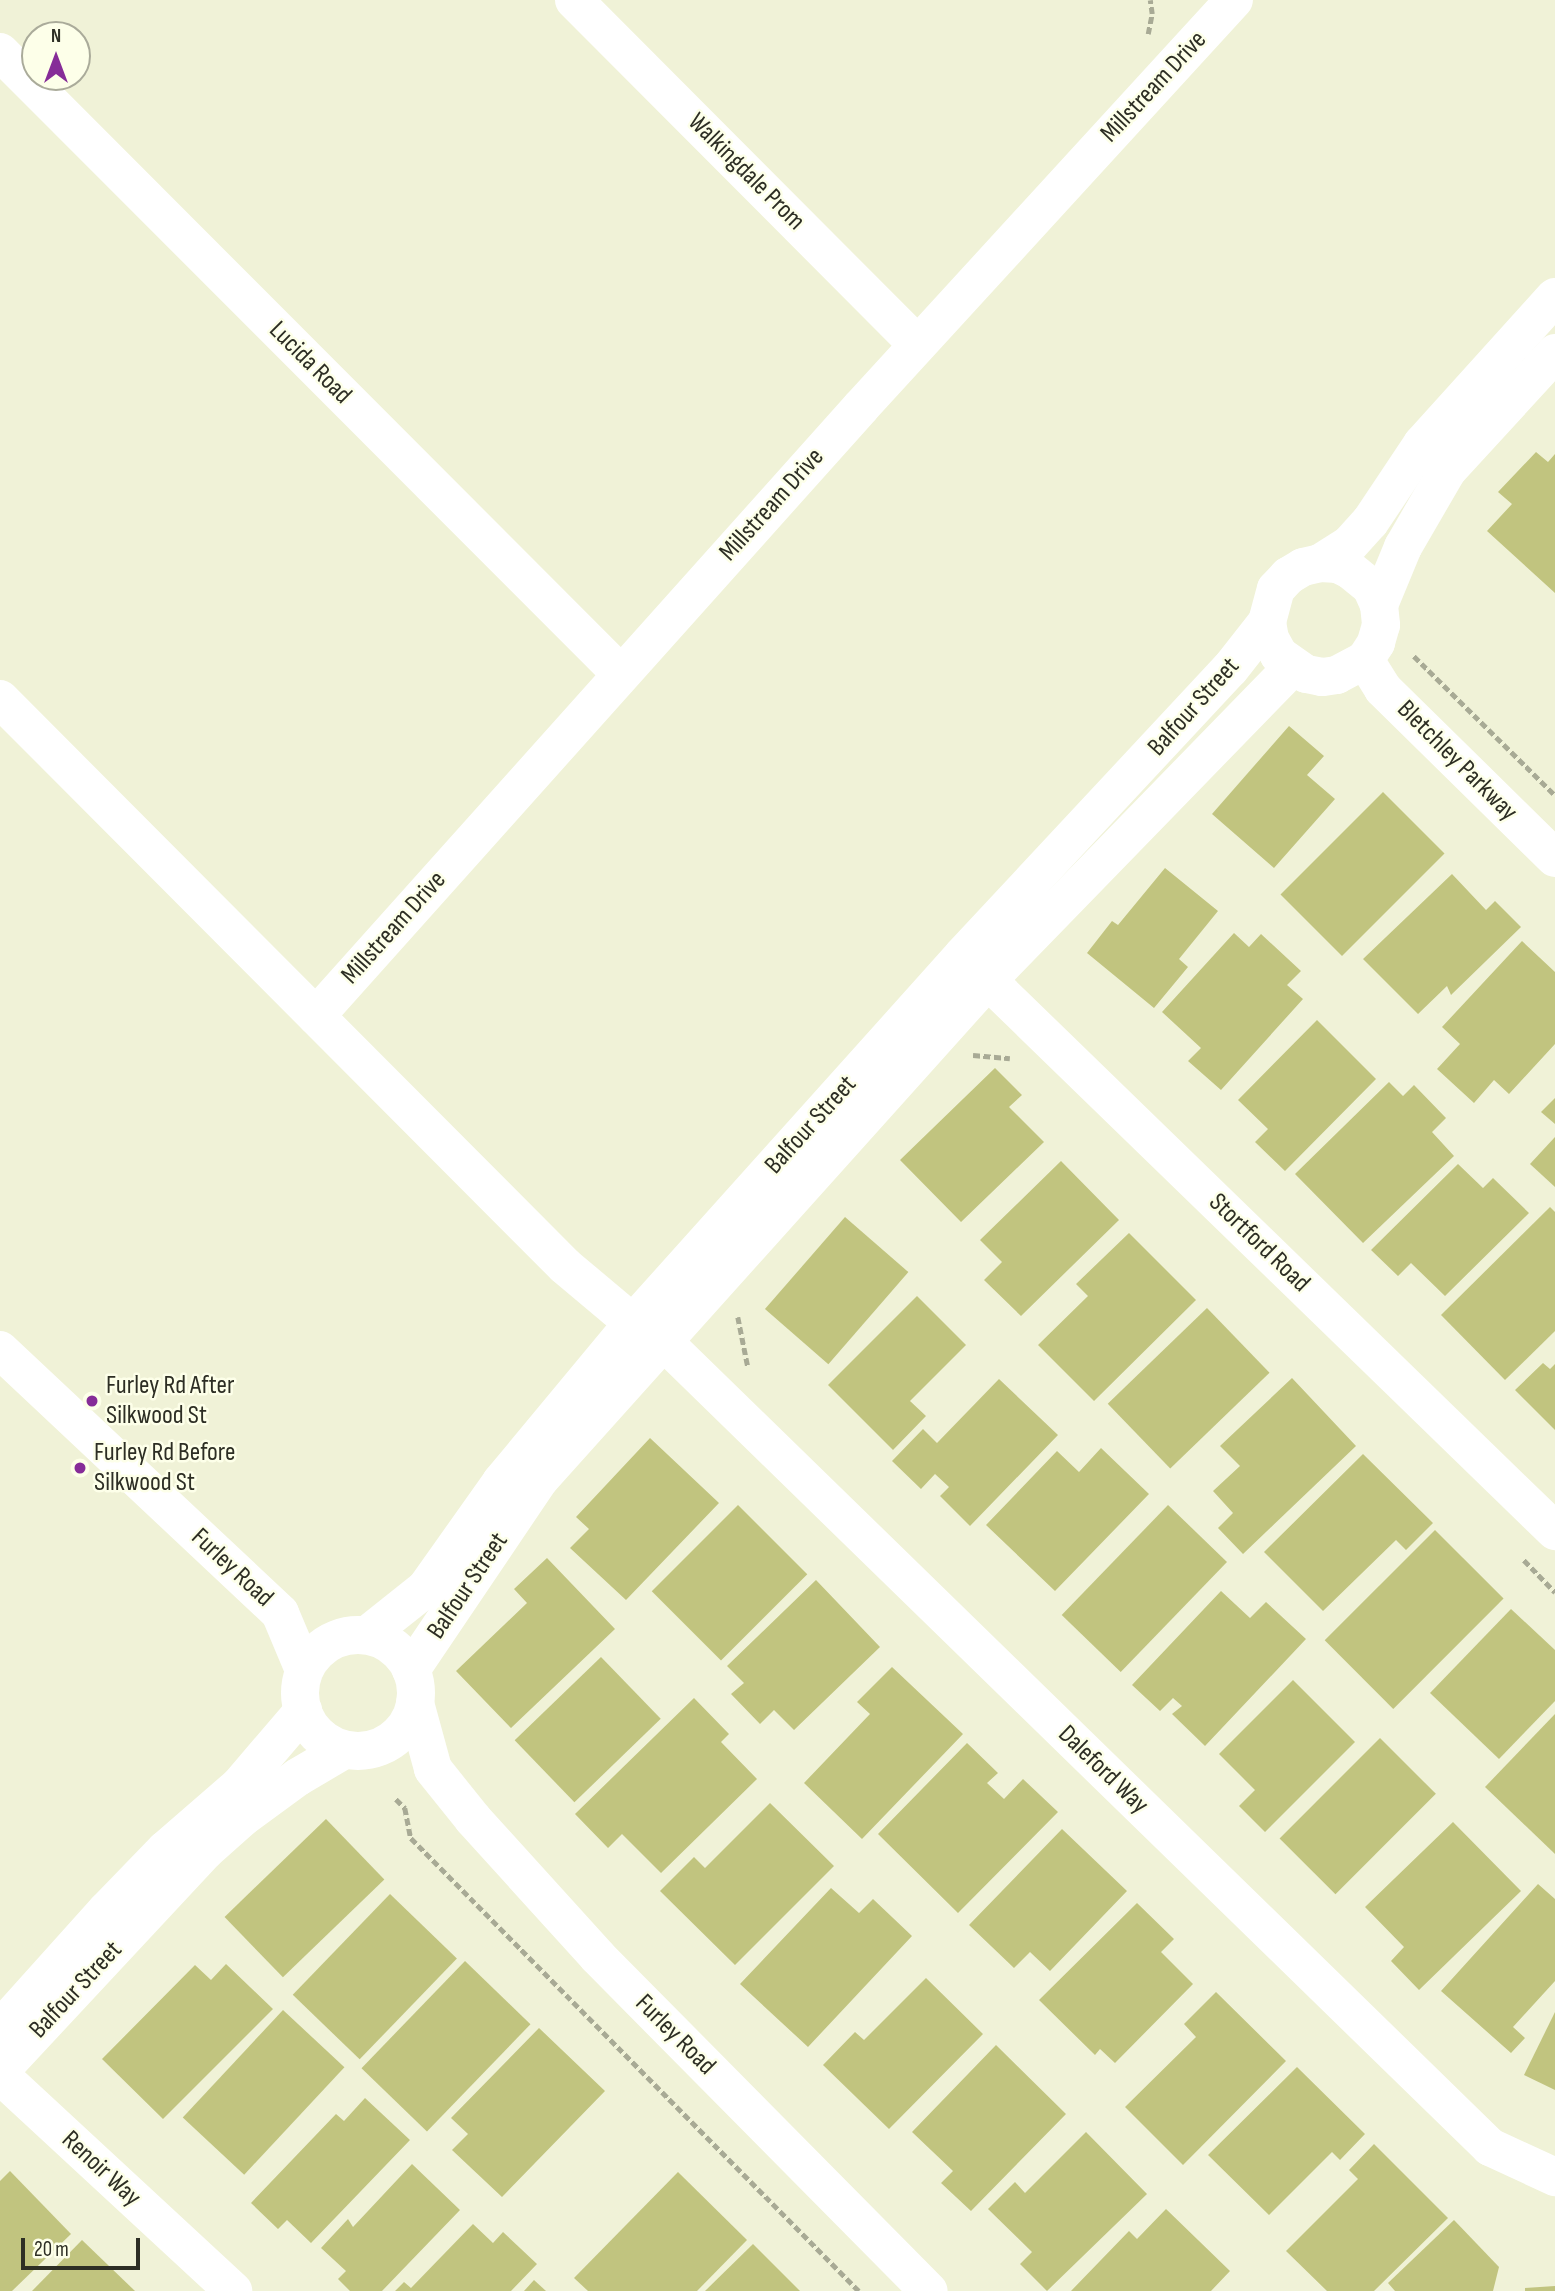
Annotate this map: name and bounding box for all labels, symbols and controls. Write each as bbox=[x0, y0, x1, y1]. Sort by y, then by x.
north arrow bbox=[21, 21, 91, 91]
text: N bbox=[51, 25, 61, 48]
street label: Millstream Drive bbox=[1095, 25, 1213, 149]
street label: Walkingdale Prom bbox=[681, 107, 811, 237]
street label: Lucida Road bbox=[262, 315, 358, 411]
street label: Millstream Drive bbox=[713, 442, 831, 568]
street label: Balfour Street bbox=[1142, 651, 1246, 763]
street label: Bletchley Parkway bbox=[1390, 694, 1524, 828]
street label: Millstream Drive bbox=[335, 865, 453, 991]
street label: Balfour Street bbox=[759, 1069, 863, 1181]
street label: Stortford Road bbox=[1202, 1187, 1316, 1299]
place label: Furley Rd After Silkwood St bbox=[106, 1370, 234, 1432]
marker: Furley Rd After Silkwood St bbox=[84, 1393, 100, 1409]
place label: Furley Rd Before Silkwood St bbox=[94, 1437, 235, 1498]
marker: Furley Rd Before Silkwood St bbox=[72, 1460, 88, 1476]
street label: Furley Road bbox=[185, 1522, 279, 1614]
street label: Balfour Street bbox=[421, 1527, 515, 1645]
street label: Daleford Way bbox=[1051, 1719, 1155, 1821]
street label: Balfour Street bbox=[23, 1935, 129, 2045]
street label: Furley Road bbox=[628, 1988, 722, 2082]
street label: Renoir Way bbox=[55, 2125, 147, 2213]
scale bar bbox=[24, 2224, 144, 2268]
text: 20 m bbox=[34, 2237, 69, 2262]

